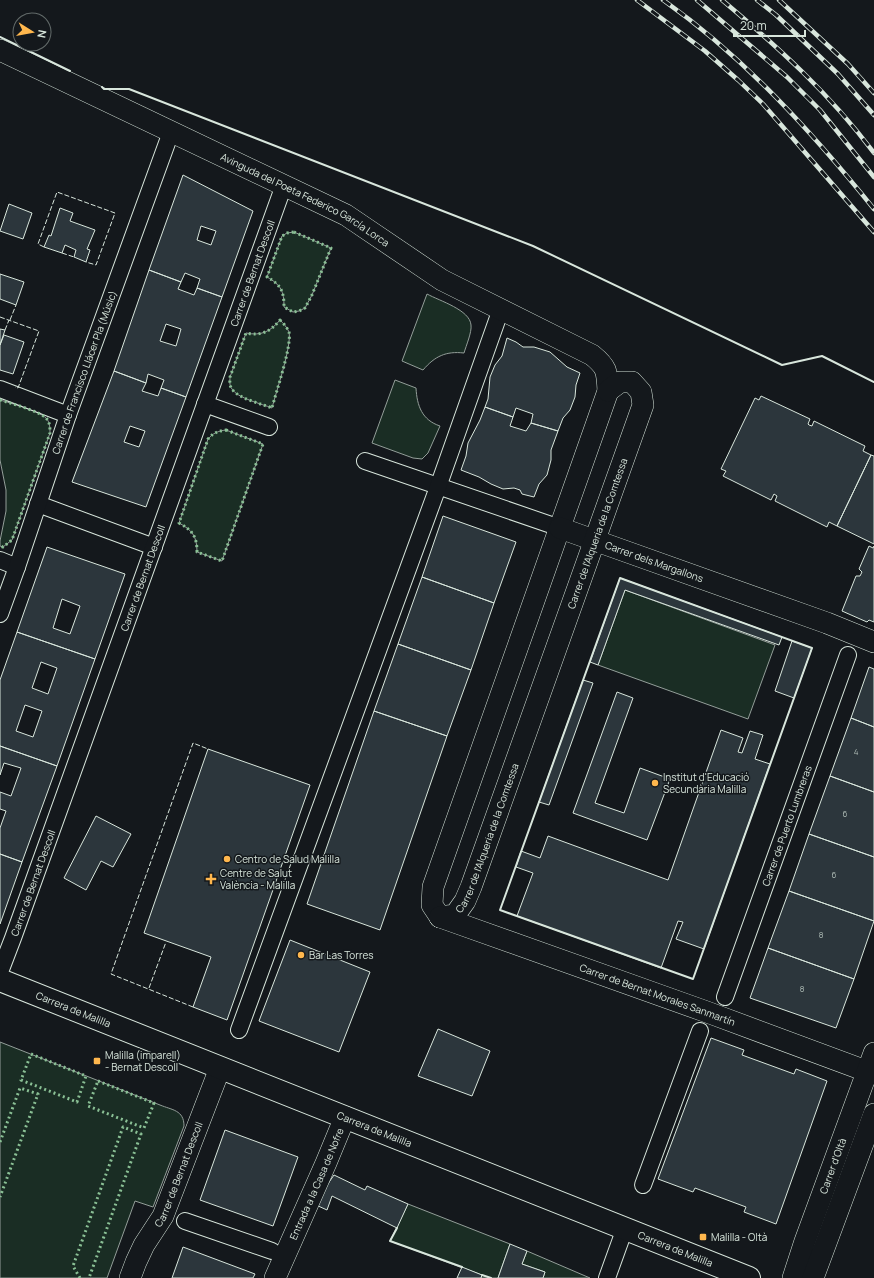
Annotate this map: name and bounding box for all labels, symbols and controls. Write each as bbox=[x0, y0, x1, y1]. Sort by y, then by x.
north arrow bbox=[12, 12, 52, 52]
scale bar bbox=[734, 12, 805, 38]
text: 20 m bbox=[740, 17, 767, 34]
text: N bbox=[34, 29, 50, 39]
street label: Avinguda del Poeta Federico García Lorca bbox=[219, 149, 392, 250]
street label: Carrer de Bernat Descoll bbox=[227, 218, 278, 328]
street label: Carrer de Francisco Llácer Pla (Músic) bbox=[48, 288, 120, 456]
street label: Carrer de l'Alqueria de la Comtessa bbox=[564, 456, 631, 611]
street label: Carrer de Bernat Descoll bbox=[117, 523, 168, 633]
street label: Carrer dels Margallons bbox=[603, 538, 705, 585]
house number: 4 bbox=[854, 746, 859, 757]
street label: Carrer de l'Alqueria de la Comtessa bbox=[452, 761, 522, 916]
street label: Carrer de Puerto Lumbreras bbox=[758, 763, 815, 888]
place label: Institut d'Educació Secundària Malilla bbox=[663, 770, 749, 796]
marker: Institut d'Educació Secundària Malilla bbox=[650, 778, 660, 788]
house number: 6 bbox=[843, 808, 848, 819]
street label: Carrer de Bernat Descoll bbox=[7, 828, 58, 938]
place label: Centro de Salud Malilla bbox=[235, 852, 340, 866]
marker: Centro de Salud Malilla bbox=[222, 854, 232, 864]
place label: Centre de Salut València - Malilla bbox=[220, 866, 295, 892]
house number: 6 bbox=[832, 869, 837, 880]
marker: Centre de Salut València - Malilla bbox=[205, 873, 217, 885]
house number: 8 bbox=[819, 929, 824, 940]
place label: Bar Las Torres bbox=[309, 948, 374, 962]
marker: Bar Las Torres bbox=[296, 950, 306, 960]
street label: Carrer de Bernat Morales Sanmartín bbox=[578, 960, 738, 1029]
house number: 8 bbox=[800, 983, 805, 994]
street label: Carrera de Malilla bbox=[34, 988, 113, 1030]
place label: Malilla (imparell) - Bernat Descoll bbox=[105, 1048, 181, 1074]
marker: Malilla (imparell) - Bernat Descoll bbox=[92, 1056, 102, 1066]
street label: Carrera de Malilla bbox=[335, 1108, 414, 1150]
street label: Carrer de Bernat Descoll bbox=[151, 1120, 206, 1230]
street label: Entrada a la Casa de Nofre bbox=[286, 1125, 347, 1242]
street label: Carrer d'Oltà bbox=[816, 1136, 849, 1196]
street label: Carrera de Malilla bbox=[636, 1228, 715, 1270]
place label: Malilla - Oltà bbox=[711, 1230, 767, 1244]
marker: Malilla - Oltà bbox=[698, 1232, 708, 1242]

